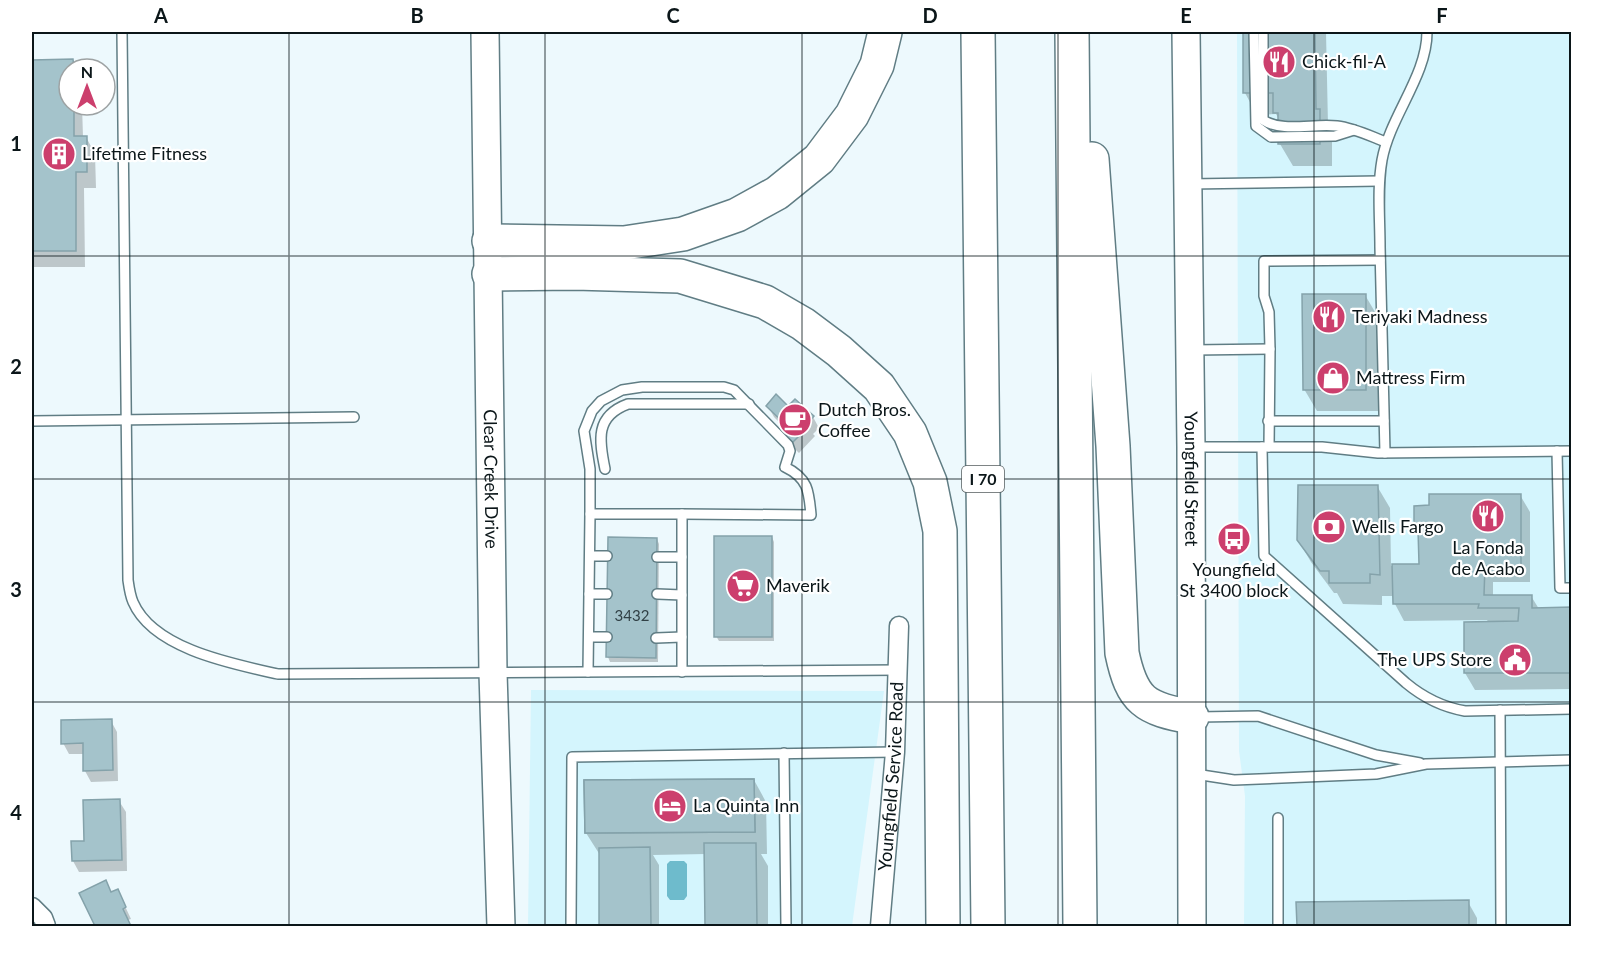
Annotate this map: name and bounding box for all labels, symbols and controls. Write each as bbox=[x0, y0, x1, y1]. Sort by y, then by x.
text: A bbox=[153, 3, 168, 27]
text: B bbox=[410, 3, 424, 27]
text: C bbox=[666, 3, 680, 27]
text: D bbox=[922, 3, 938, 27]
text: E bbox=[1180, 3, 1192, 27]
text: F bbox=[1436, 3, 1448, 27]
restaurant icon: Chick-fil-A bbox=[1261, 44, 1297, 80]
place label: Chick-fil-A bbox=[1302, 50, 1387, 72]
north arrow bbox=[57, 57, 117, 117]
text: N bbox=[81, 62, 93, 81]
text: 1 bbox=[10, 131, 22, 155]
building icon: Lifetime Fitness bbox=[41, 136, 77, 172]
place label: Lifetime Fitness bbox=[82, 142, 207, 164]
restaurant icon: Teriyaki Madness bbox=[1311, 299, 1347, 335]
place label: Teriyaki Madness bbox=[1352, 305, 1488, 327]
text: 2 bbox=[10, 354, 22, 378]
shop icon: Mattress Firm bbox=[1315, 360, 1351, 396]
place label: Mattress Firm bbox=[1356, 366, 1465, 388]
place label: Dutch Bros. Coffee bbox=[818, 398, 911, 441]
cafe icon: Dutch Bros. Coffee bbox=[777, 402, 813, 438]
street label: Clear Creek Drive bbox=[480, 409, 503, 549]
street label: Youngfield Street bbox=[1181, 411, 1203, 547]
road number: I 70 bbox=[962, 466, 1004, 492]
restaurant icon: La Fonda de Acabo bbox=[1470, 498, 1506, 534]
bank icon: Wells Fargo bbox=[1311, 509, 1347, 545]
place label: Wells Fargo bbox=[1352, 515, 1444, 537]
bus stop icon: Youngfield St 3400 block bbox=[1216, 521, 1252, 557]
place label: La Fonda de Acabo bbox=[1451, 536, 1525, 579]
place label: Youngfield St 3400 block bbox=[1179, 558, 1289, 601]
supermarket icon: Maverik bbox=[725, 568, 761, 604]
place label: Maverik bbox=[766, 574, 831, 596]
text: 3 bbox=[10, 577, 22, 601]
house number: 3432 bbox=[615, 606, 649, 624]
public building icon: The UPS Store bbox=[1497, 642, 1533, 678]
place label: The UPS Store bbox=[1377, 648, 1492, 670]
street label: Youngfield Service Road bbox=[873, 681, 907, 872]
hotel icon: La Quinta Inn bbox=[652, 788, 688, 824]
place label: La Quinta Inn bbox=[693, 794, 799, 816]
text: 4 bbox=[10, 800, 22, 824]

